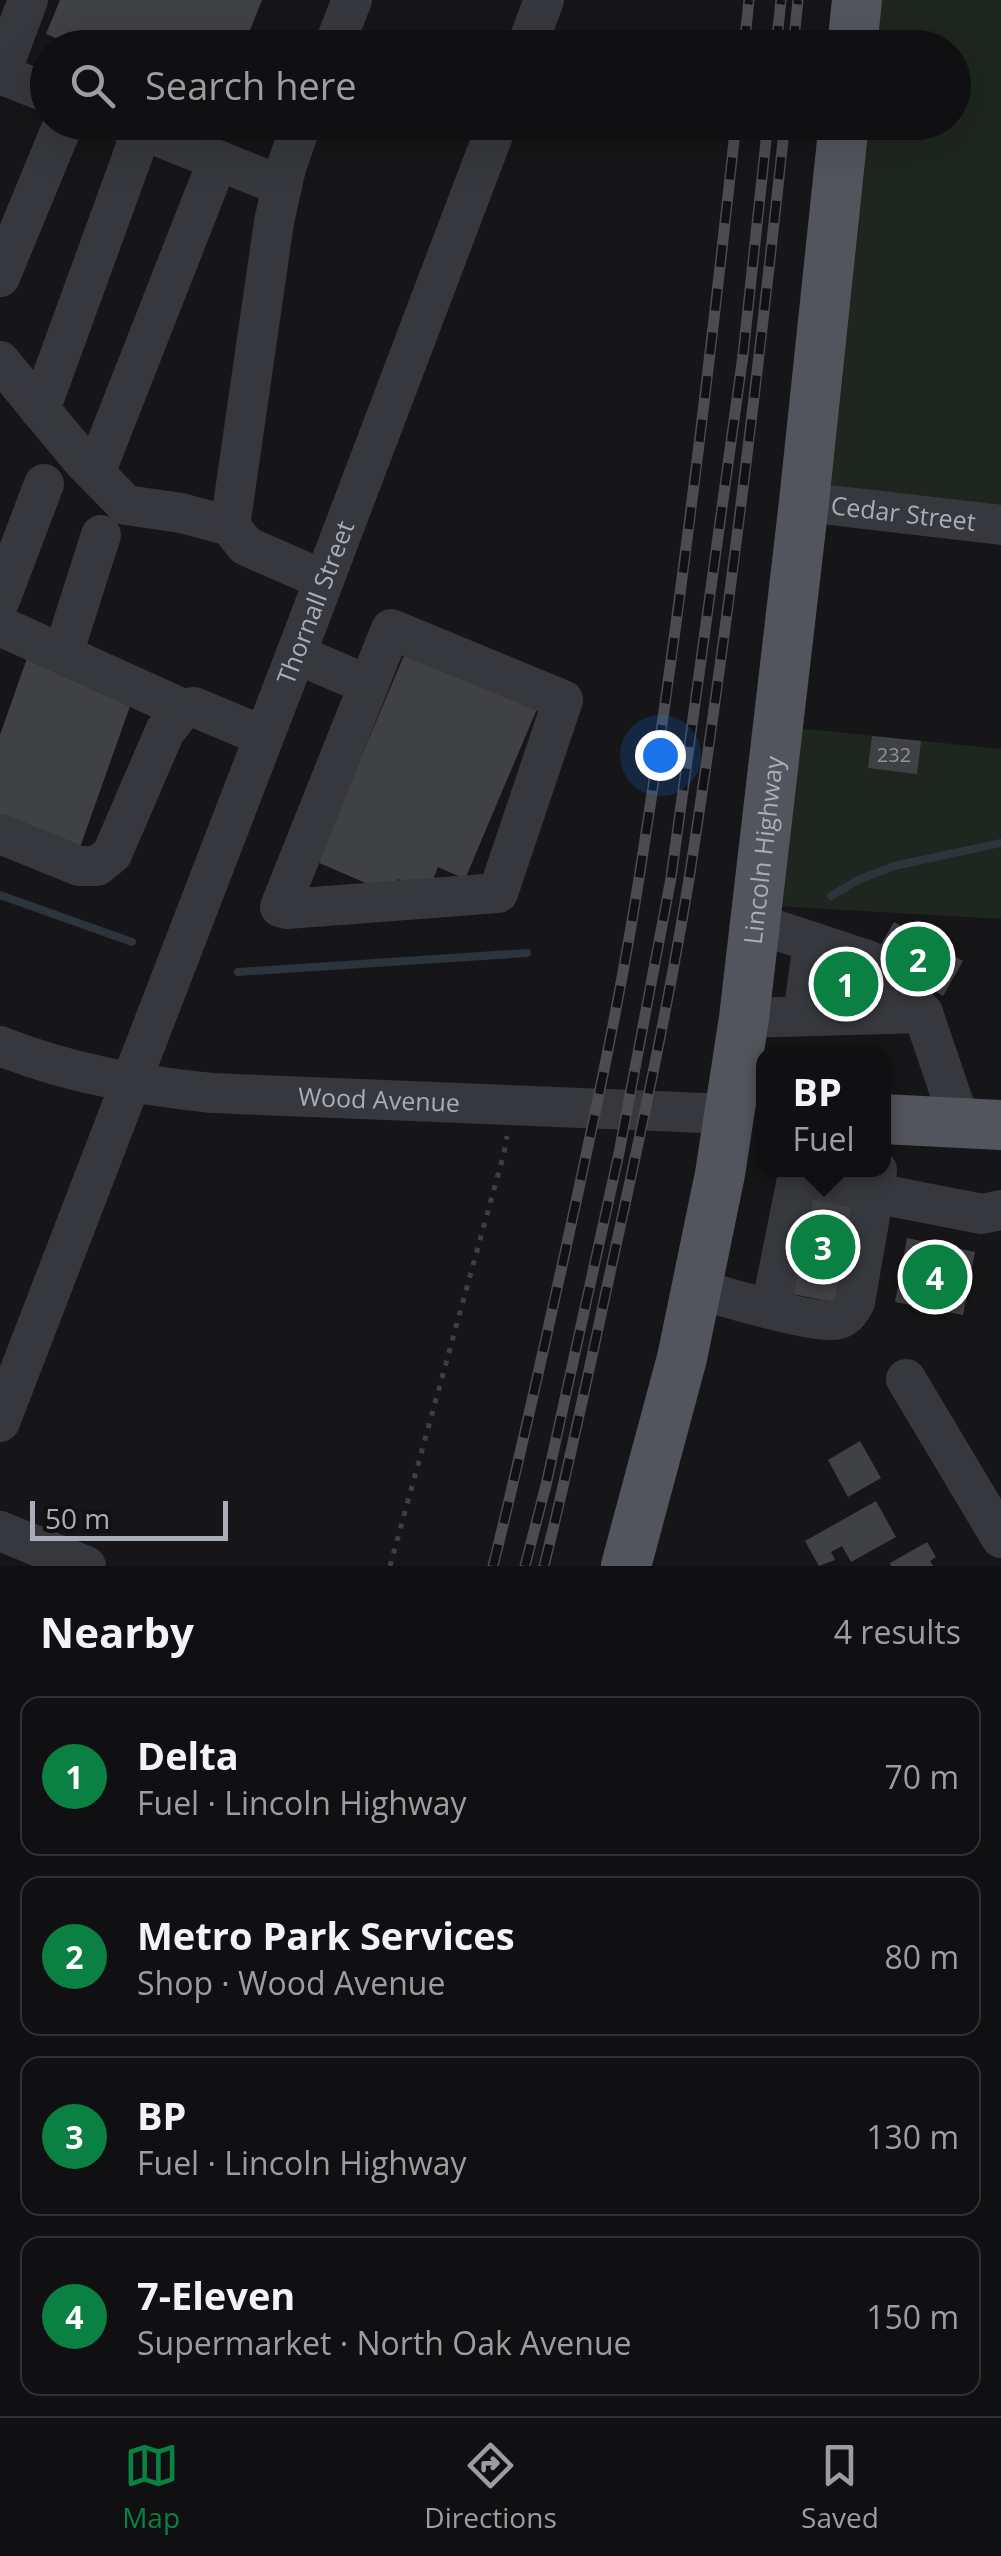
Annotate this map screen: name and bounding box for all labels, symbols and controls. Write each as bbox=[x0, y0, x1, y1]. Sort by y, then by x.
search box bbox=[30, 30, 971, 140]
icon: search bbox=[65, 58, 120, 113]
text: Search here bbox=[145, 59, 357, 111]
street label: Cedar Street bbox=[829, 487, 978, 538]
street label: Thornall Street bbox=[268, 515, 361, 689]
your location bbox=[635, 730, 686, 781]
house number: 232 bbox=[877, 741, 911, 768]
street label: Lincoln Highway bbox=[735, 754, 790, 946]
pin: 2 bbox=[886, 922, 950, 996]
pin: 1 bbox=[814, 946, 878, 1022]
popup bbox=[756, 1047, 891, 1177]
text: BP bbox=[792, 1065, 842, 1117]
street label: Wood Avenue bbox=[297, 1079, 461, 1119]
text: Fuel bbox=[792, 1117, 855, 1160]
pin: 3 bbox=[790, 1210, 856, 1284]
pin: 4 bbox=[902, 1240, 968, 1314]
scale bar bbox=[30, 1496, 228, 1540]
text: 50 m bbox=[45, 1499, 110, 1537]
text: Nearby bbox=[40, 1603, 194, 1660]
text: 4 results bbox=[834, 1610, 961, 1653]
text: Delta bbox=[137, 1729, 239, 1781]
text: 1 bbox=[65, 1755, 84, 1798]
text: 70 m bbox=[884, 1755, 959, 1798]
text: Fuel · Lincoln Highway bbox=[137, 1781, 467, 1824]
text: Metro Park Services bbox=[137, 1909, 515, 1961]
text: 2 bbox=[65, 1935, 84, 1978]
text: 80 m bbox=[884, 1935, 959, 1978]
text: Shop · Wood Avenue bbox=[137, 1961, 445, 2004]
text: BP bbox=[137, 2089, 186, 2141]
text: 3 bbox=[65, 2115, 84, 2158]
text: 130 m bbox=[866, 2115, 959, 2158]
text: Fuel · Lincoln Highway bbox=[137, 2141, 467, 2184]
text: 7-Eleven bbox=[137, 2269, 295, 2321]
text: 4 bbox=[65, 2295, 84, 2338]
text: 150 m bbox=[866, 2295, 959, 2338]
text: Supermarket · North Oak Avenue bbox=[137, 2321, 631, 2364]
tab: Map bbox=[122, 2438, 180, 2536]
tab: Directions bbox=[424, 2438, 557, 2536]
tab: Saved bbox=[801, 2438, 879, 2536]

